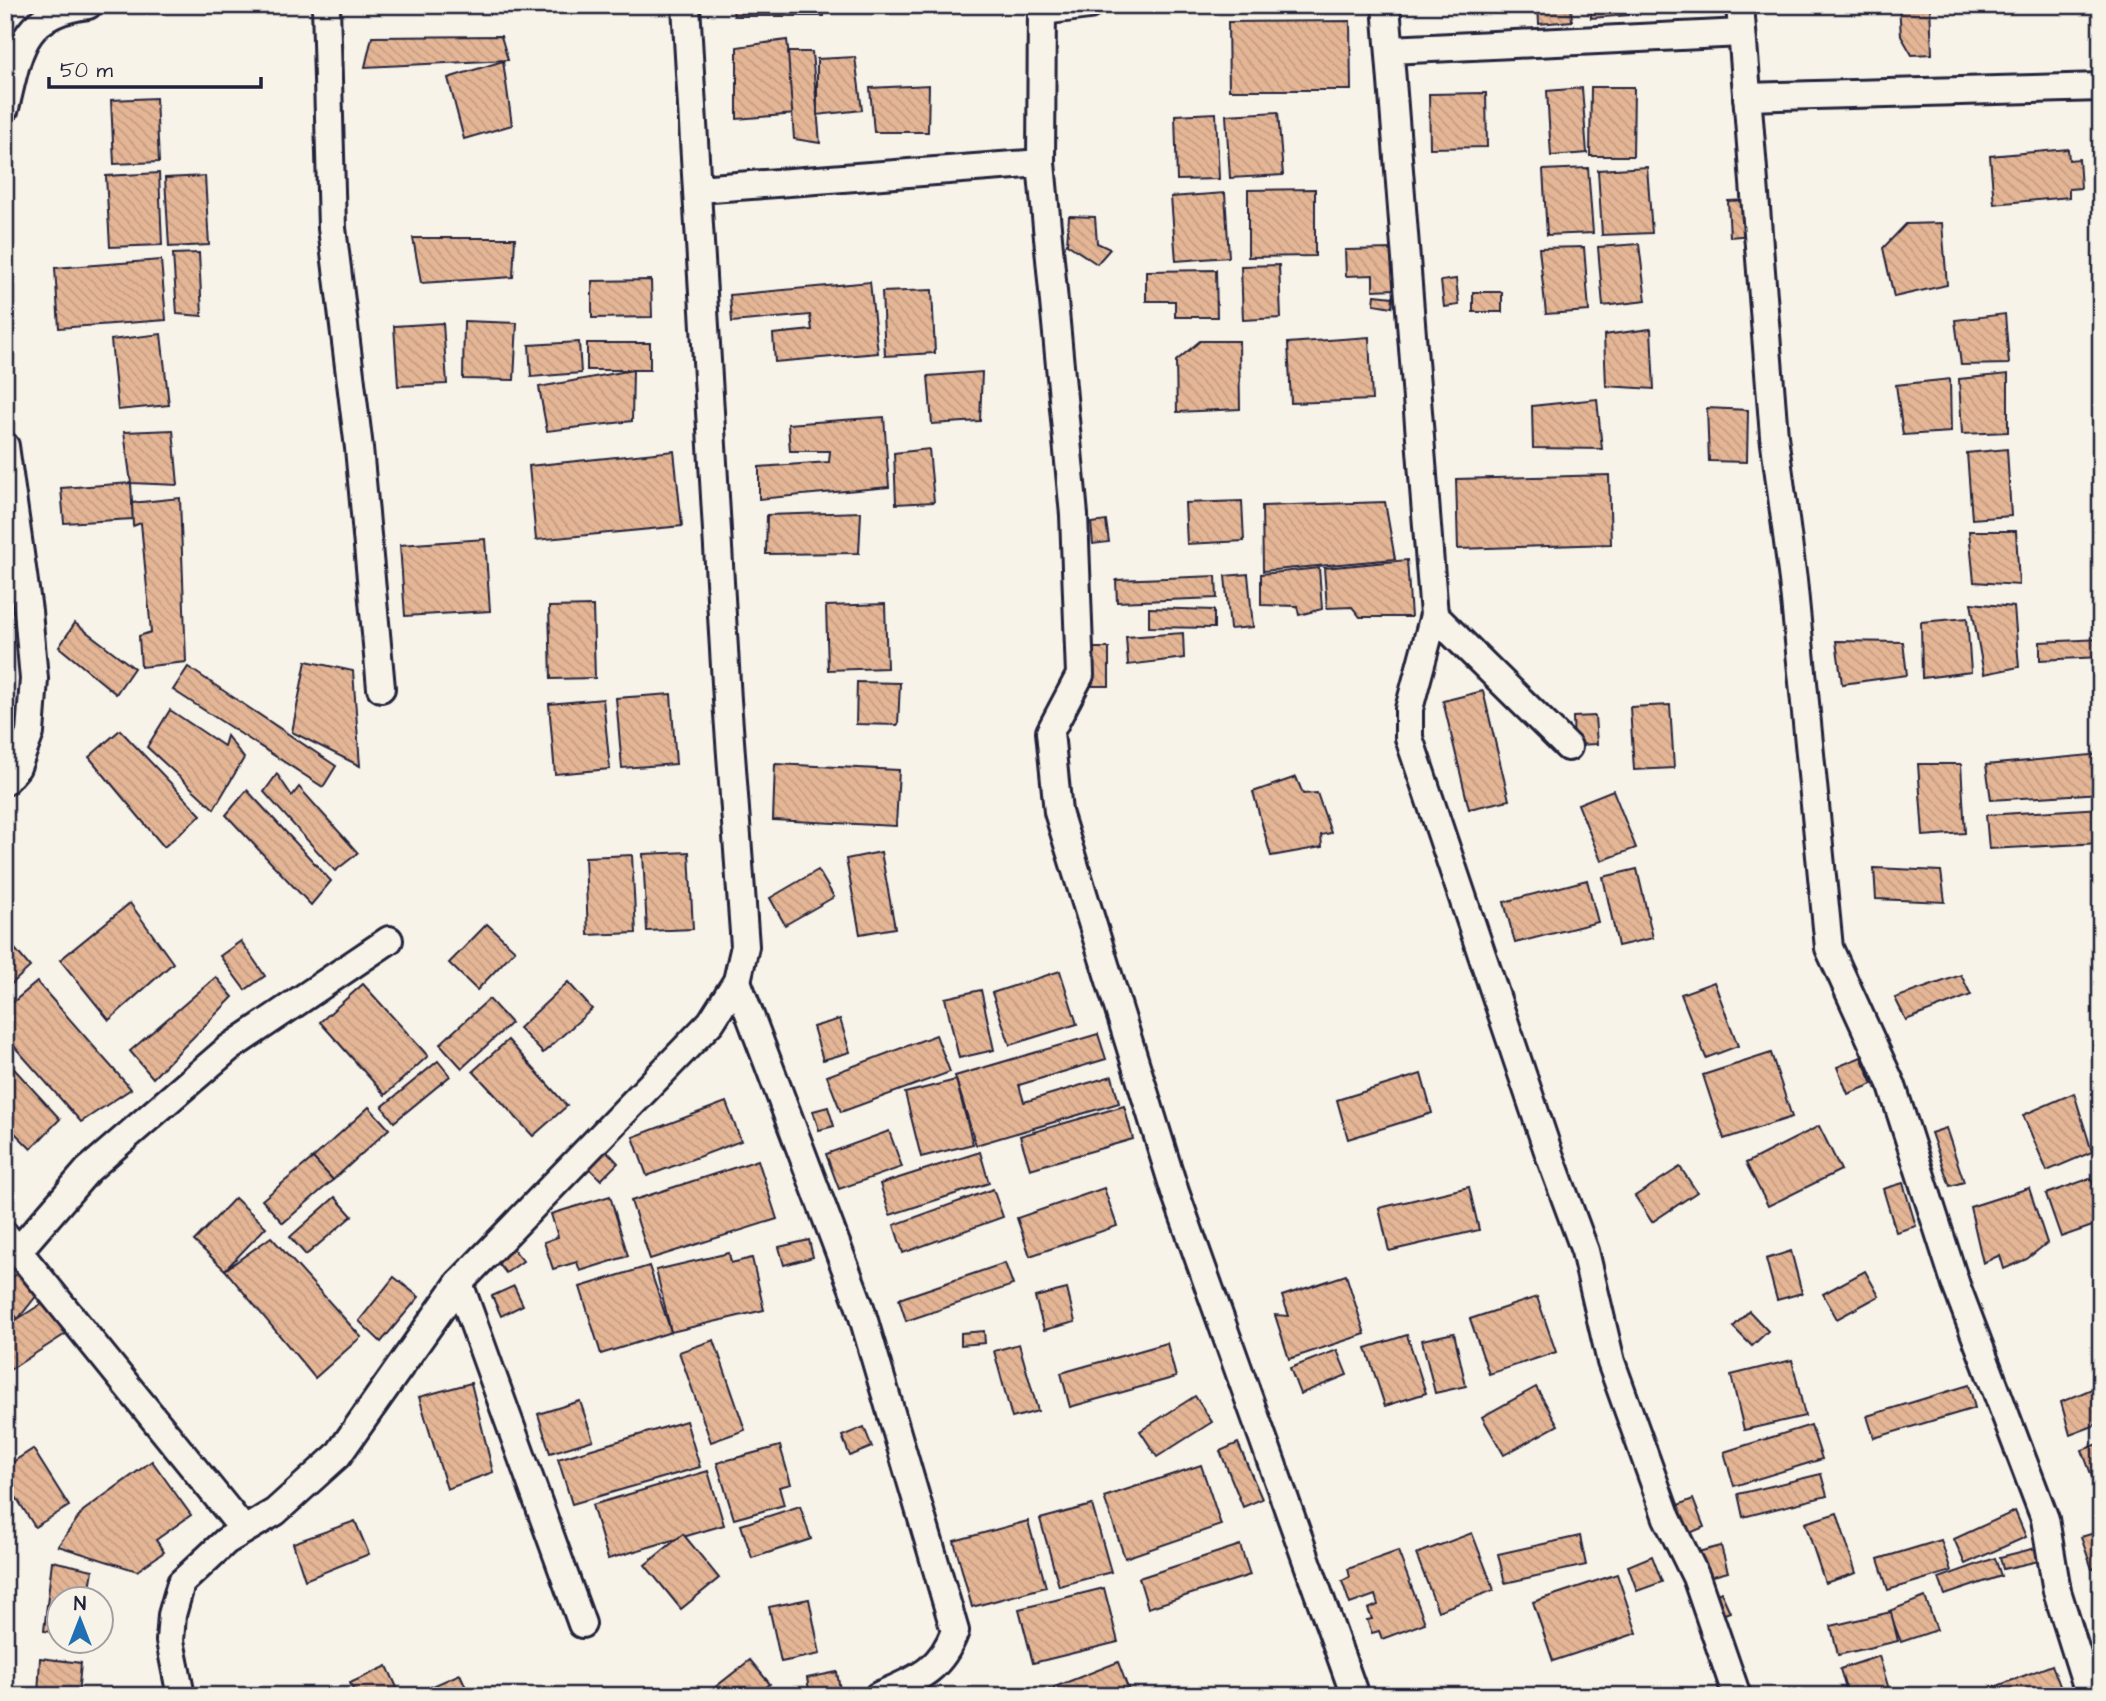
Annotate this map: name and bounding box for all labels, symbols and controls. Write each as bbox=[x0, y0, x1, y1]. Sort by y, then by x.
scale bar bbox=[49, 46, 261, 90]
text: 50 m bbox=[60, 56, 114, 85]
north arrow bbox=[46, 1586, 116, 1656]
text: N bbox=[74, 1591, 86, 1618]

